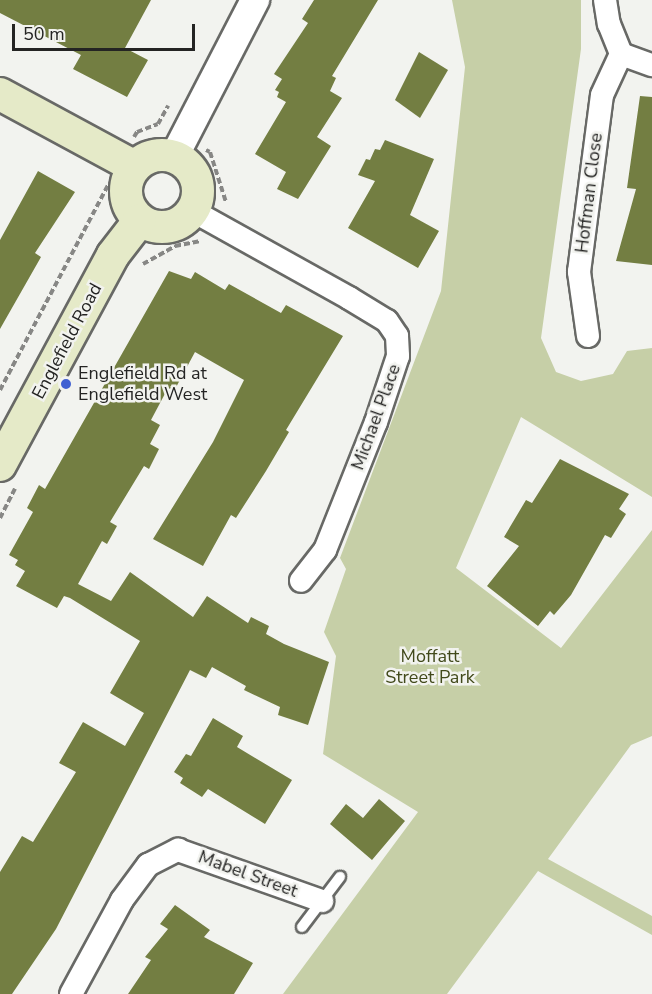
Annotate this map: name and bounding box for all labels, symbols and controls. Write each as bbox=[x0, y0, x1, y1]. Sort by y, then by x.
scale bar bbox=[15, 12, 198, 50]
text: 50 m bbox=[23, 22, 65, 46]
street label: Hoffman Close bbox=[571, 132, 607, 254]
street label: Englefield Road bbox=[27, 279, 107, 403]
street label: Michael Place bbox=[347, 361, 405, 473]
place label: Englefield Rd at Englefield West bbox=[78, 363, 207, 406]
marker: Englefield Rd at Englefield West bbox=[59, 377, 73, 391]
park label: Moffatt Street Park bbox=[385, 646, 475, 688]
street label: Mabel Street bbox=[195, 846, 301, 902]

